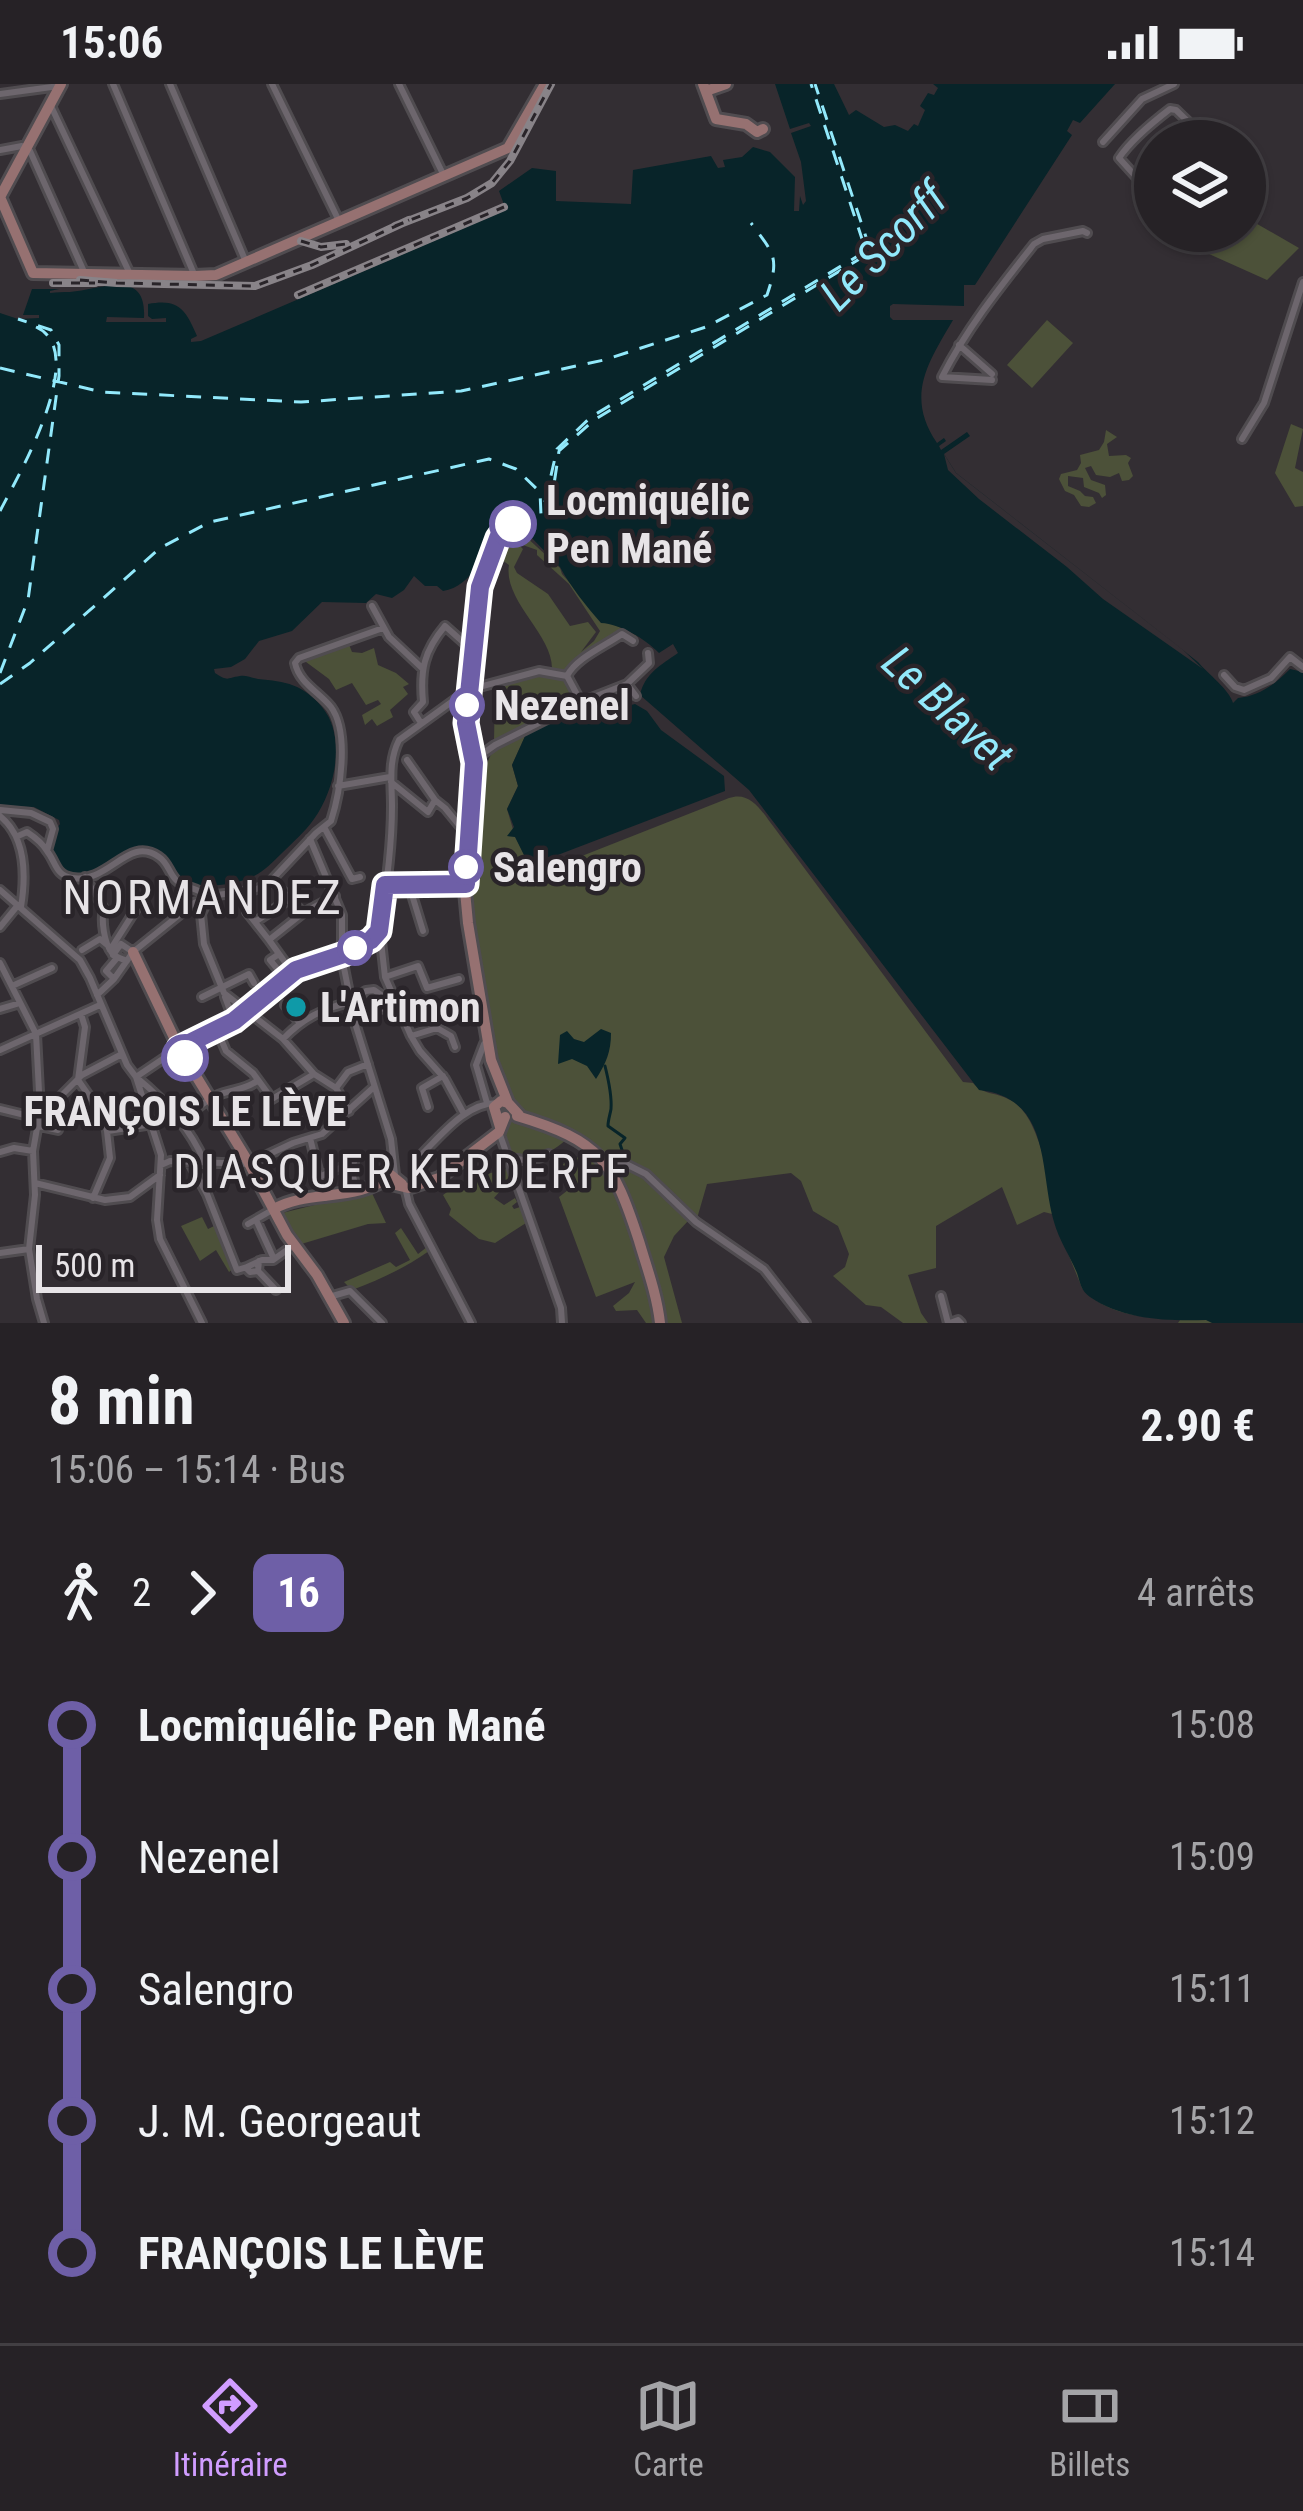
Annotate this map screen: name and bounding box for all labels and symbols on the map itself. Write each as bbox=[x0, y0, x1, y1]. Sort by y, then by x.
water label: Le Scorff bbox=[809, 170, 960, 321]
place label: Locmiquélic Pen Mané bbox=[546, 476, 750, 573]
marker: Locmiquélic Pen Mané bbox=[491, 502, 535, 546]
water label: Le Blavet bbox=[872, 635, 1024, 782]
place label: Nezenel bbox=[494, 681, 630, 730]
marker: Nezenel bbox=[451, 689, 483, 721]
place label: Salengro bbox=[493, 843, 642, 892]
marker: Salengro bbox=[450, 851, 482, 883]
district label: NORMANDEZ bbox=[62, 869, 344, 926]
unlabelled marker bbox=[339, 932, 371, 964]
place label: L'Artimon bbox=[320, 983, 481, 1032]
marker: L'Artimon bbox=[283, 994, 309, 1020]
marker: FRANÇOIS LE LÈVE bbox=[163, 1036, 207, 1080]
place label: FRANÇOIS LE LÈVE bbox=[24, 1087, 346, 1136]
district label: DIASQUER KERDERFF bbox=[173, 1143, 631, 1200]
scale bar bbox=[36, 1239, 291, 1292]

